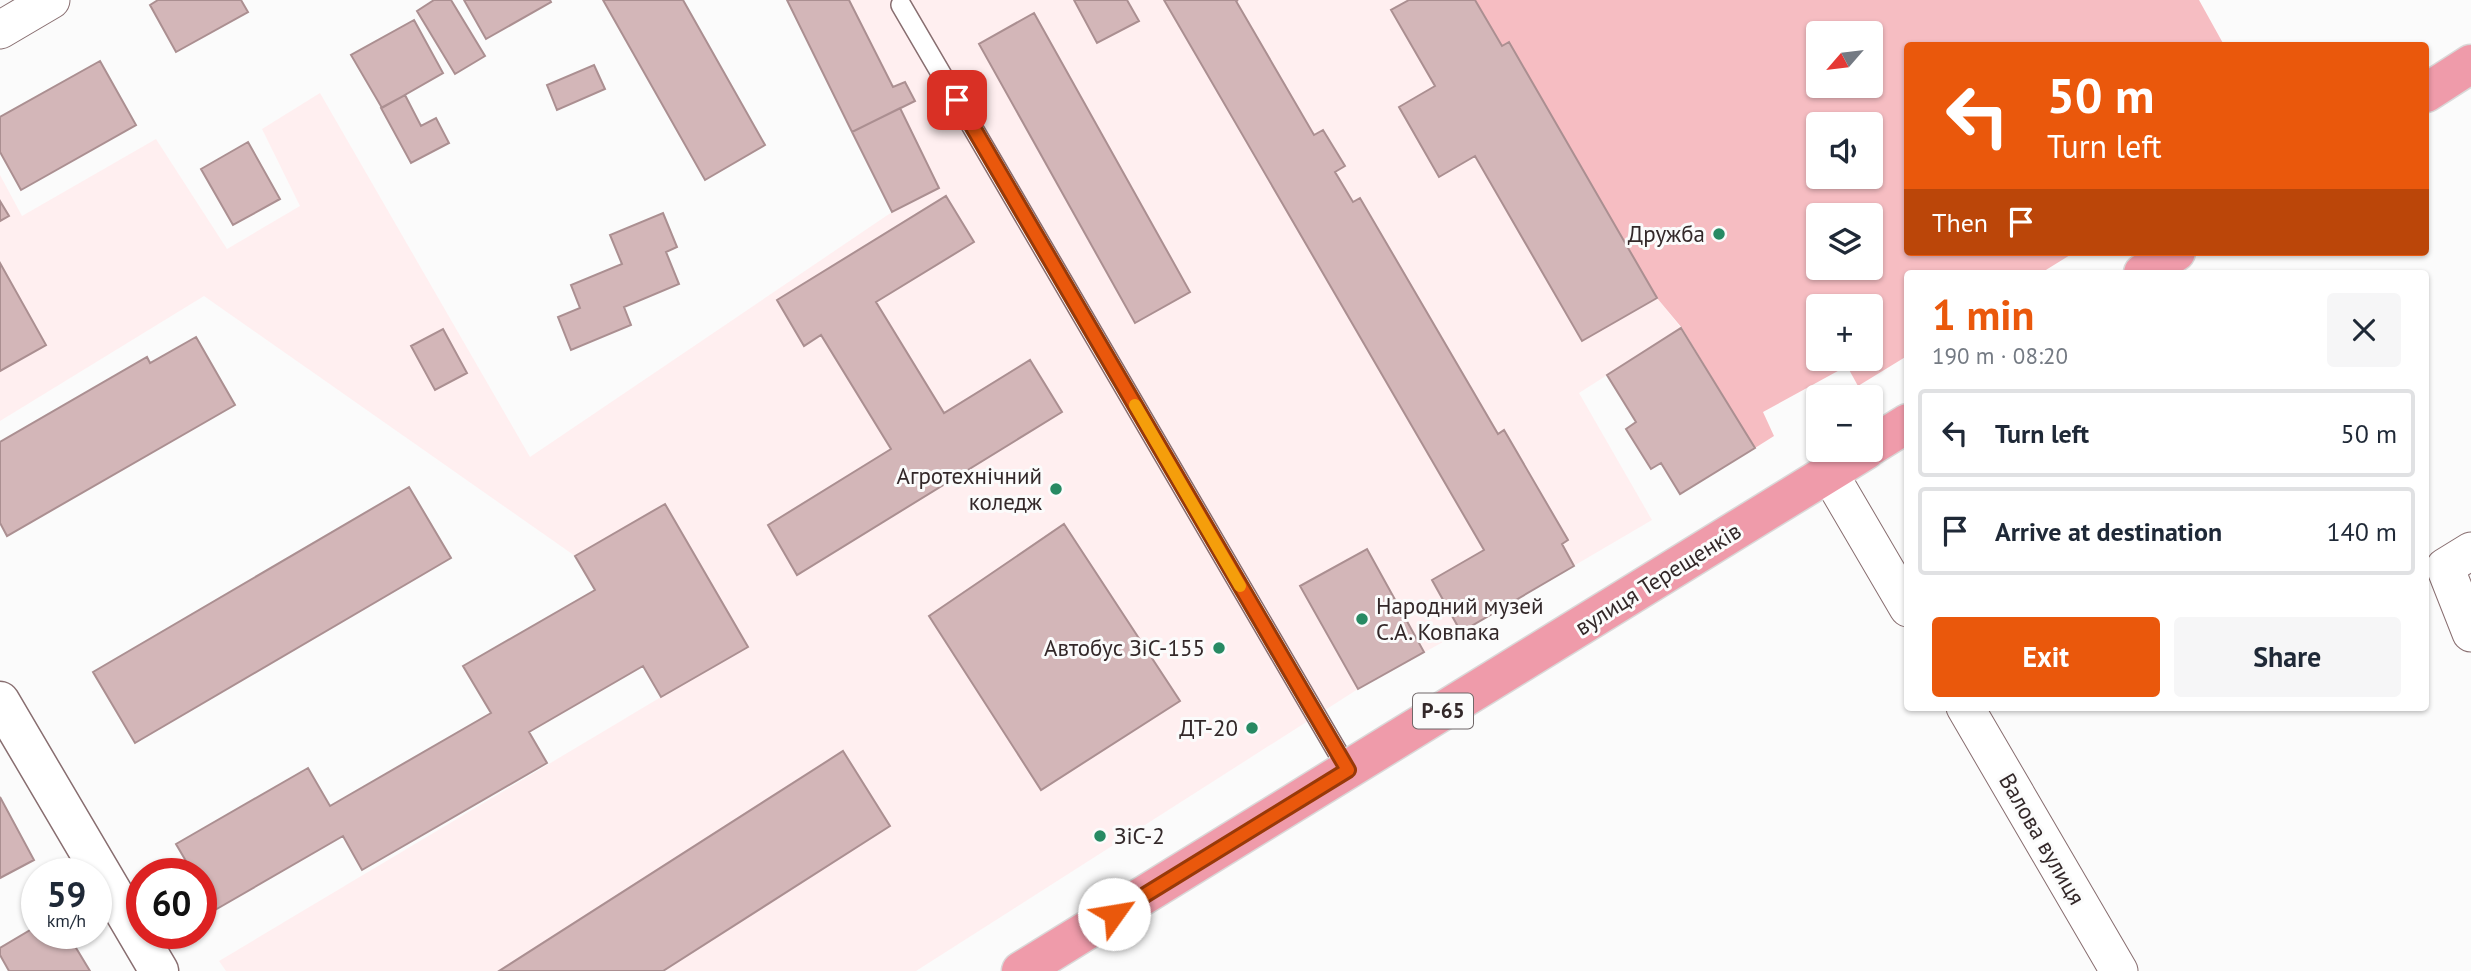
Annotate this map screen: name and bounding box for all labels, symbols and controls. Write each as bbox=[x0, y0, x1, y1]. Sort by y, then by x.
north arrow bbox=[1806, 21, 1883, 98]
map controls bbox=[1806, 21, 1883, 462]
text: 50 m bbox=[2047, 63, 2154, 127]
pin bbox=[927, 70, 987, 130]
icon: left bbox=[1932, 70, 2023, 161]
icon: arrive bbox=[938, 81, 976, 119]
button: sound bbox=[1806, 112, 1883, 189]
text: Turn left bbox=[2047, 125, 2162, 167]
button: layers bbox=[1806, 203, 1883, 280]
icon: arrive bbox=[2002, 203, 2040, 241]
text: Then bbox=[1932, 206, 1988, 239]
place label: Дружба bbox=[1628, 219, 1705, 248]
marker: Дружба bbox=[1711, 226, 1727, 242]
text: 1 min bbox=[1932, 287, 2034, 342]
button: close bbox=[2327, 293, 2401, 367]
button: + bbox=[1806, 294, 1883, 371]
text: 190 m · 08:20 bbox=[1932, 341, 2068, 370]
button: − bbox=[1806, 385, 1883, 462]
icon: left bbox=[1936, 414, 1974, 452]
text: Turn left bbox=[1995, 417, 2089, 450]
text: 50 m bbox=[2341, 417, 2397, 450]
place label: Агротехнічний коледж bbox=[896, 461, 1043, 516]
marker: Агротехнічний коледж bbox=[1048, 481, 1064, 497]
icon: arrive bbox=[1936, 512, 1974, 550]
text: Arrive at destination bbox=[1995, 515, 2222, 548]
text: 140 m bbox=[2326, 515, 2397, 548]
street label: вулиця Терещенків bbox=[1569, 516, 1746, 641]
place label: Народний музей С.А. Ковпака bbox=[1376, 591, 1544, 646]
marker: Народний музей С.А. Ковпака bbox=[1354, 611, 1370, 627]
button: Exit bbox=[1932, 617, 2160, 697]
button: Share bbox=[2174, 617, 2401, 697]
place label: Автобус ЗіС-155 bbox=[1044, 633, 1205, 662]
marker: Автобус ЗіС-155 bbox=[1211, 640, 1227, 656]
road number: Р-65 bbox=[1413, 694, 1473, 728]
place label: ДТ-20 bbox=[1179, 713, 1238, 742]
marker: ДТ-20 bbox=[1244, 720, 1260, 736]
street label: Валова вулиця bbox=[1993, 768, 2092, 910]
place label: ЗіС-2 bbox=[1114, 821, 1165, 850]
marker: ЗіС-2 bbox=[1092, 828, 1108, 844]
speed limit sign: 60 bbox=[126, 858, 217, 949]
text: 59 bbox=[47, 871, 86, 917]
position arrow bbox=[1077, 877, 1151, 951]
text: km/h bbox=[47, 909, 86, 932]

